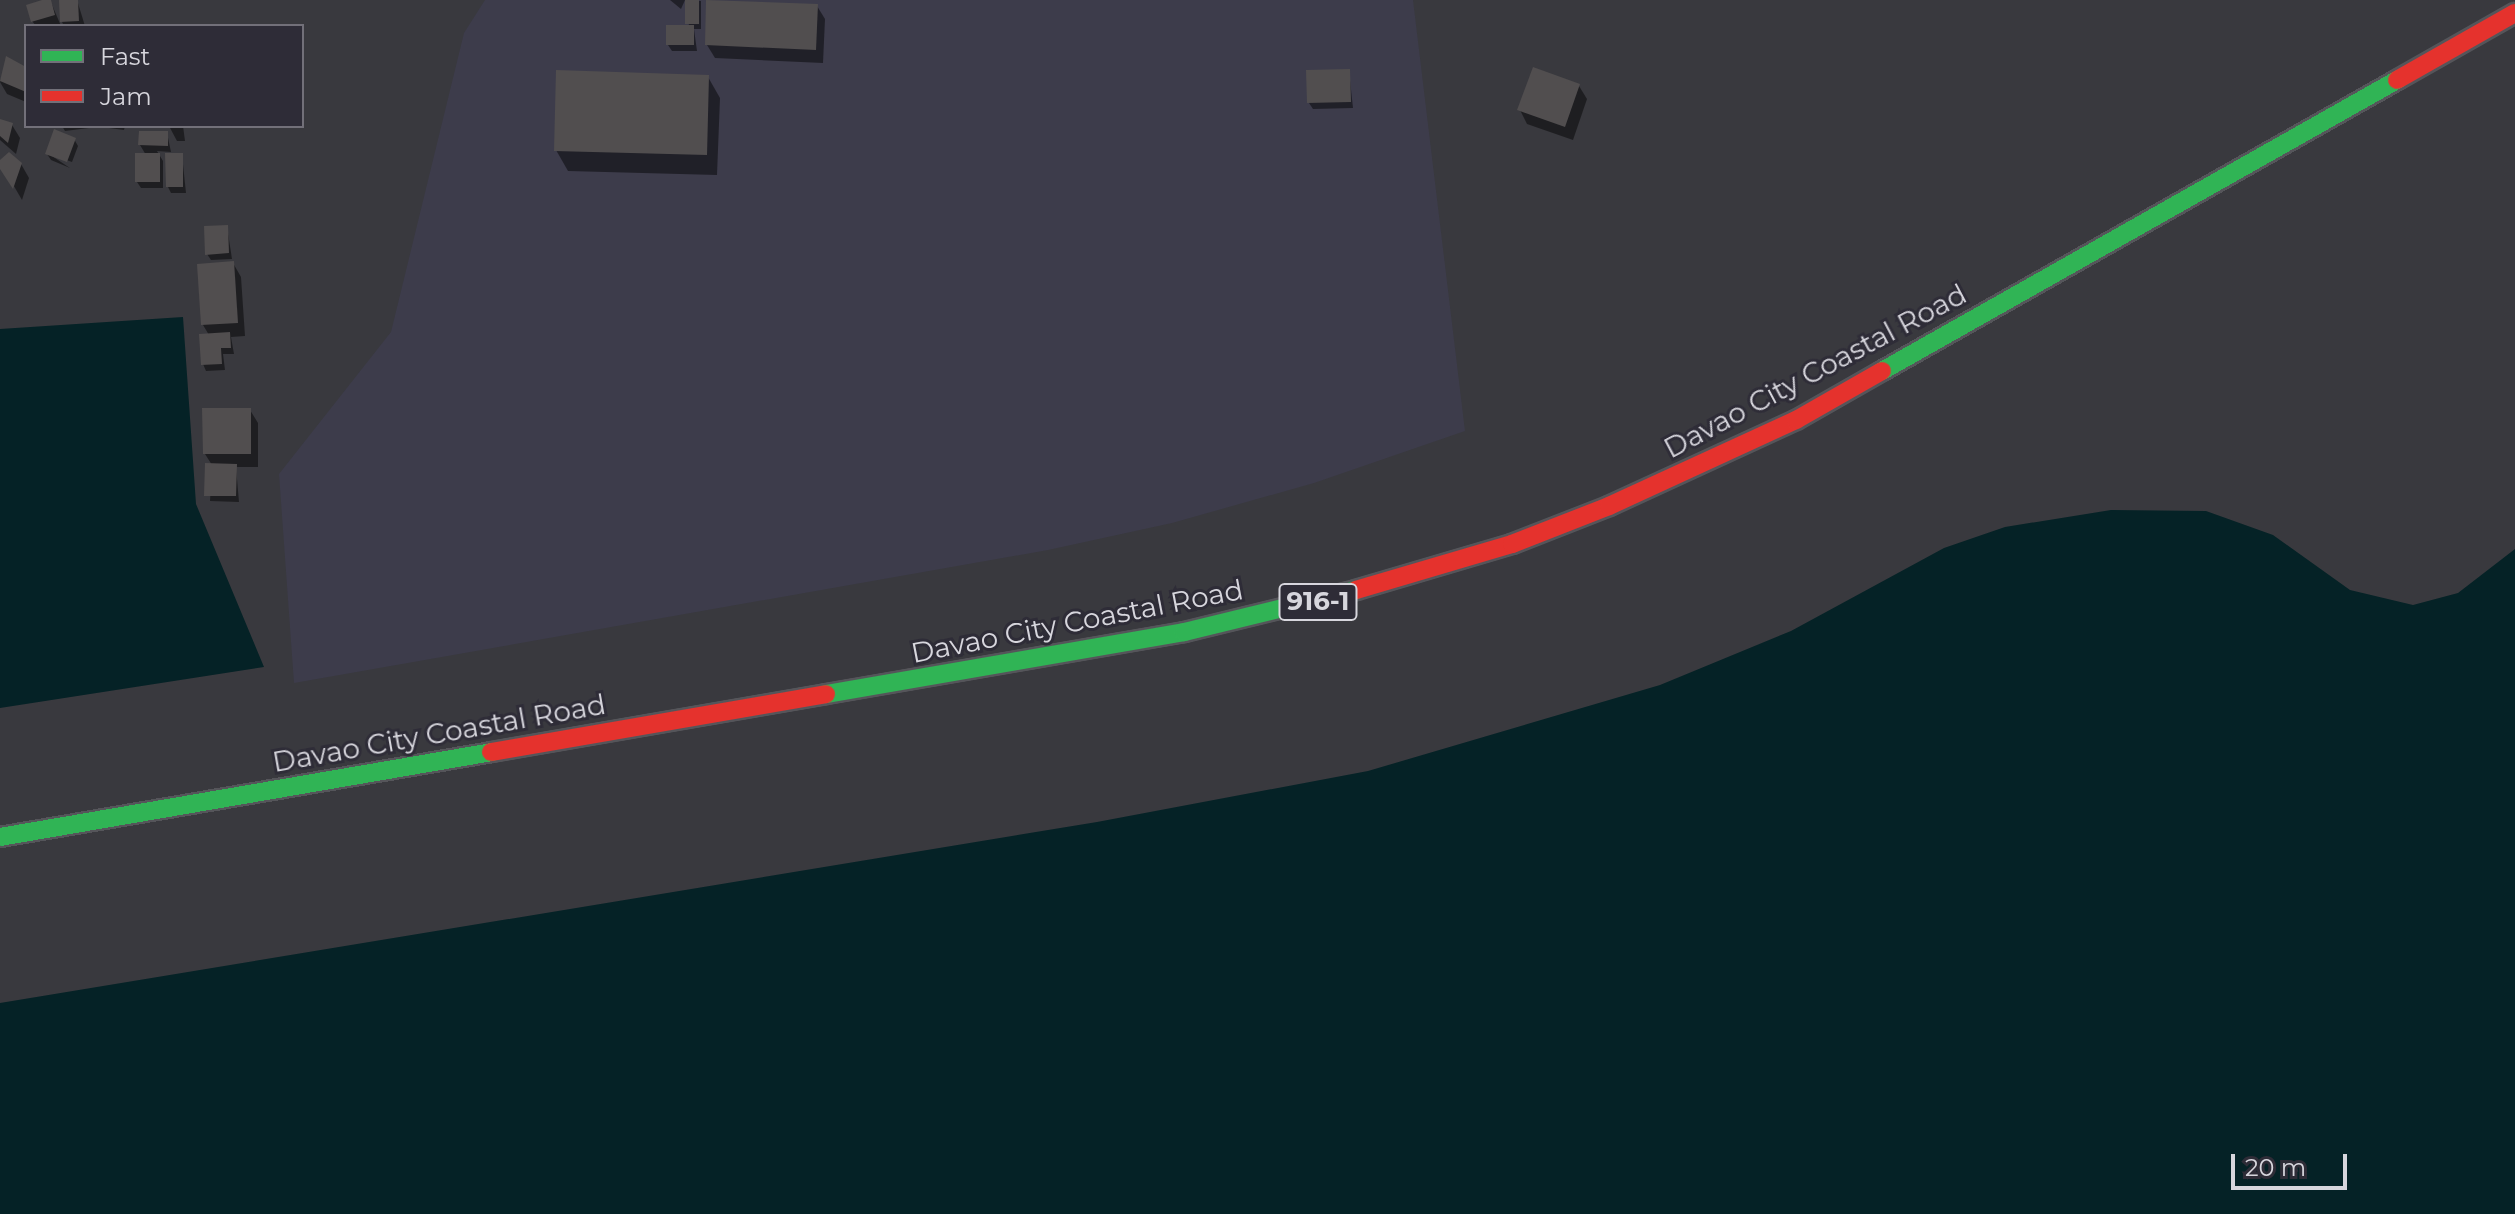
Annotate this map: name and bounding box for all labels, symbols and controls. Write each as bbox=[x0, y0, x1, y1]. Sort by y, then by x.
legend bbox=[24, 24, 304, 128]
text: Fast bbox=[100, 42, 150, 71]
text: Jam bbox=[100, 82, 152, 111]
street label: Davao City Coastal Road bbox=[1658, 277, 1972, 465]
street label: Davao City Coastal Road bbox=[908, 572, 1246, 670]
road number: 916-1 bbox=[1278, 580, 1358, 624]
street label: Davao City Coastal Road bbox=[270, 687, 608, 779]
scale bar bbox=[2235, 1138, 2351, 1188]
text: 20 m bbox=[2245, 1153, 2306, 1182]

